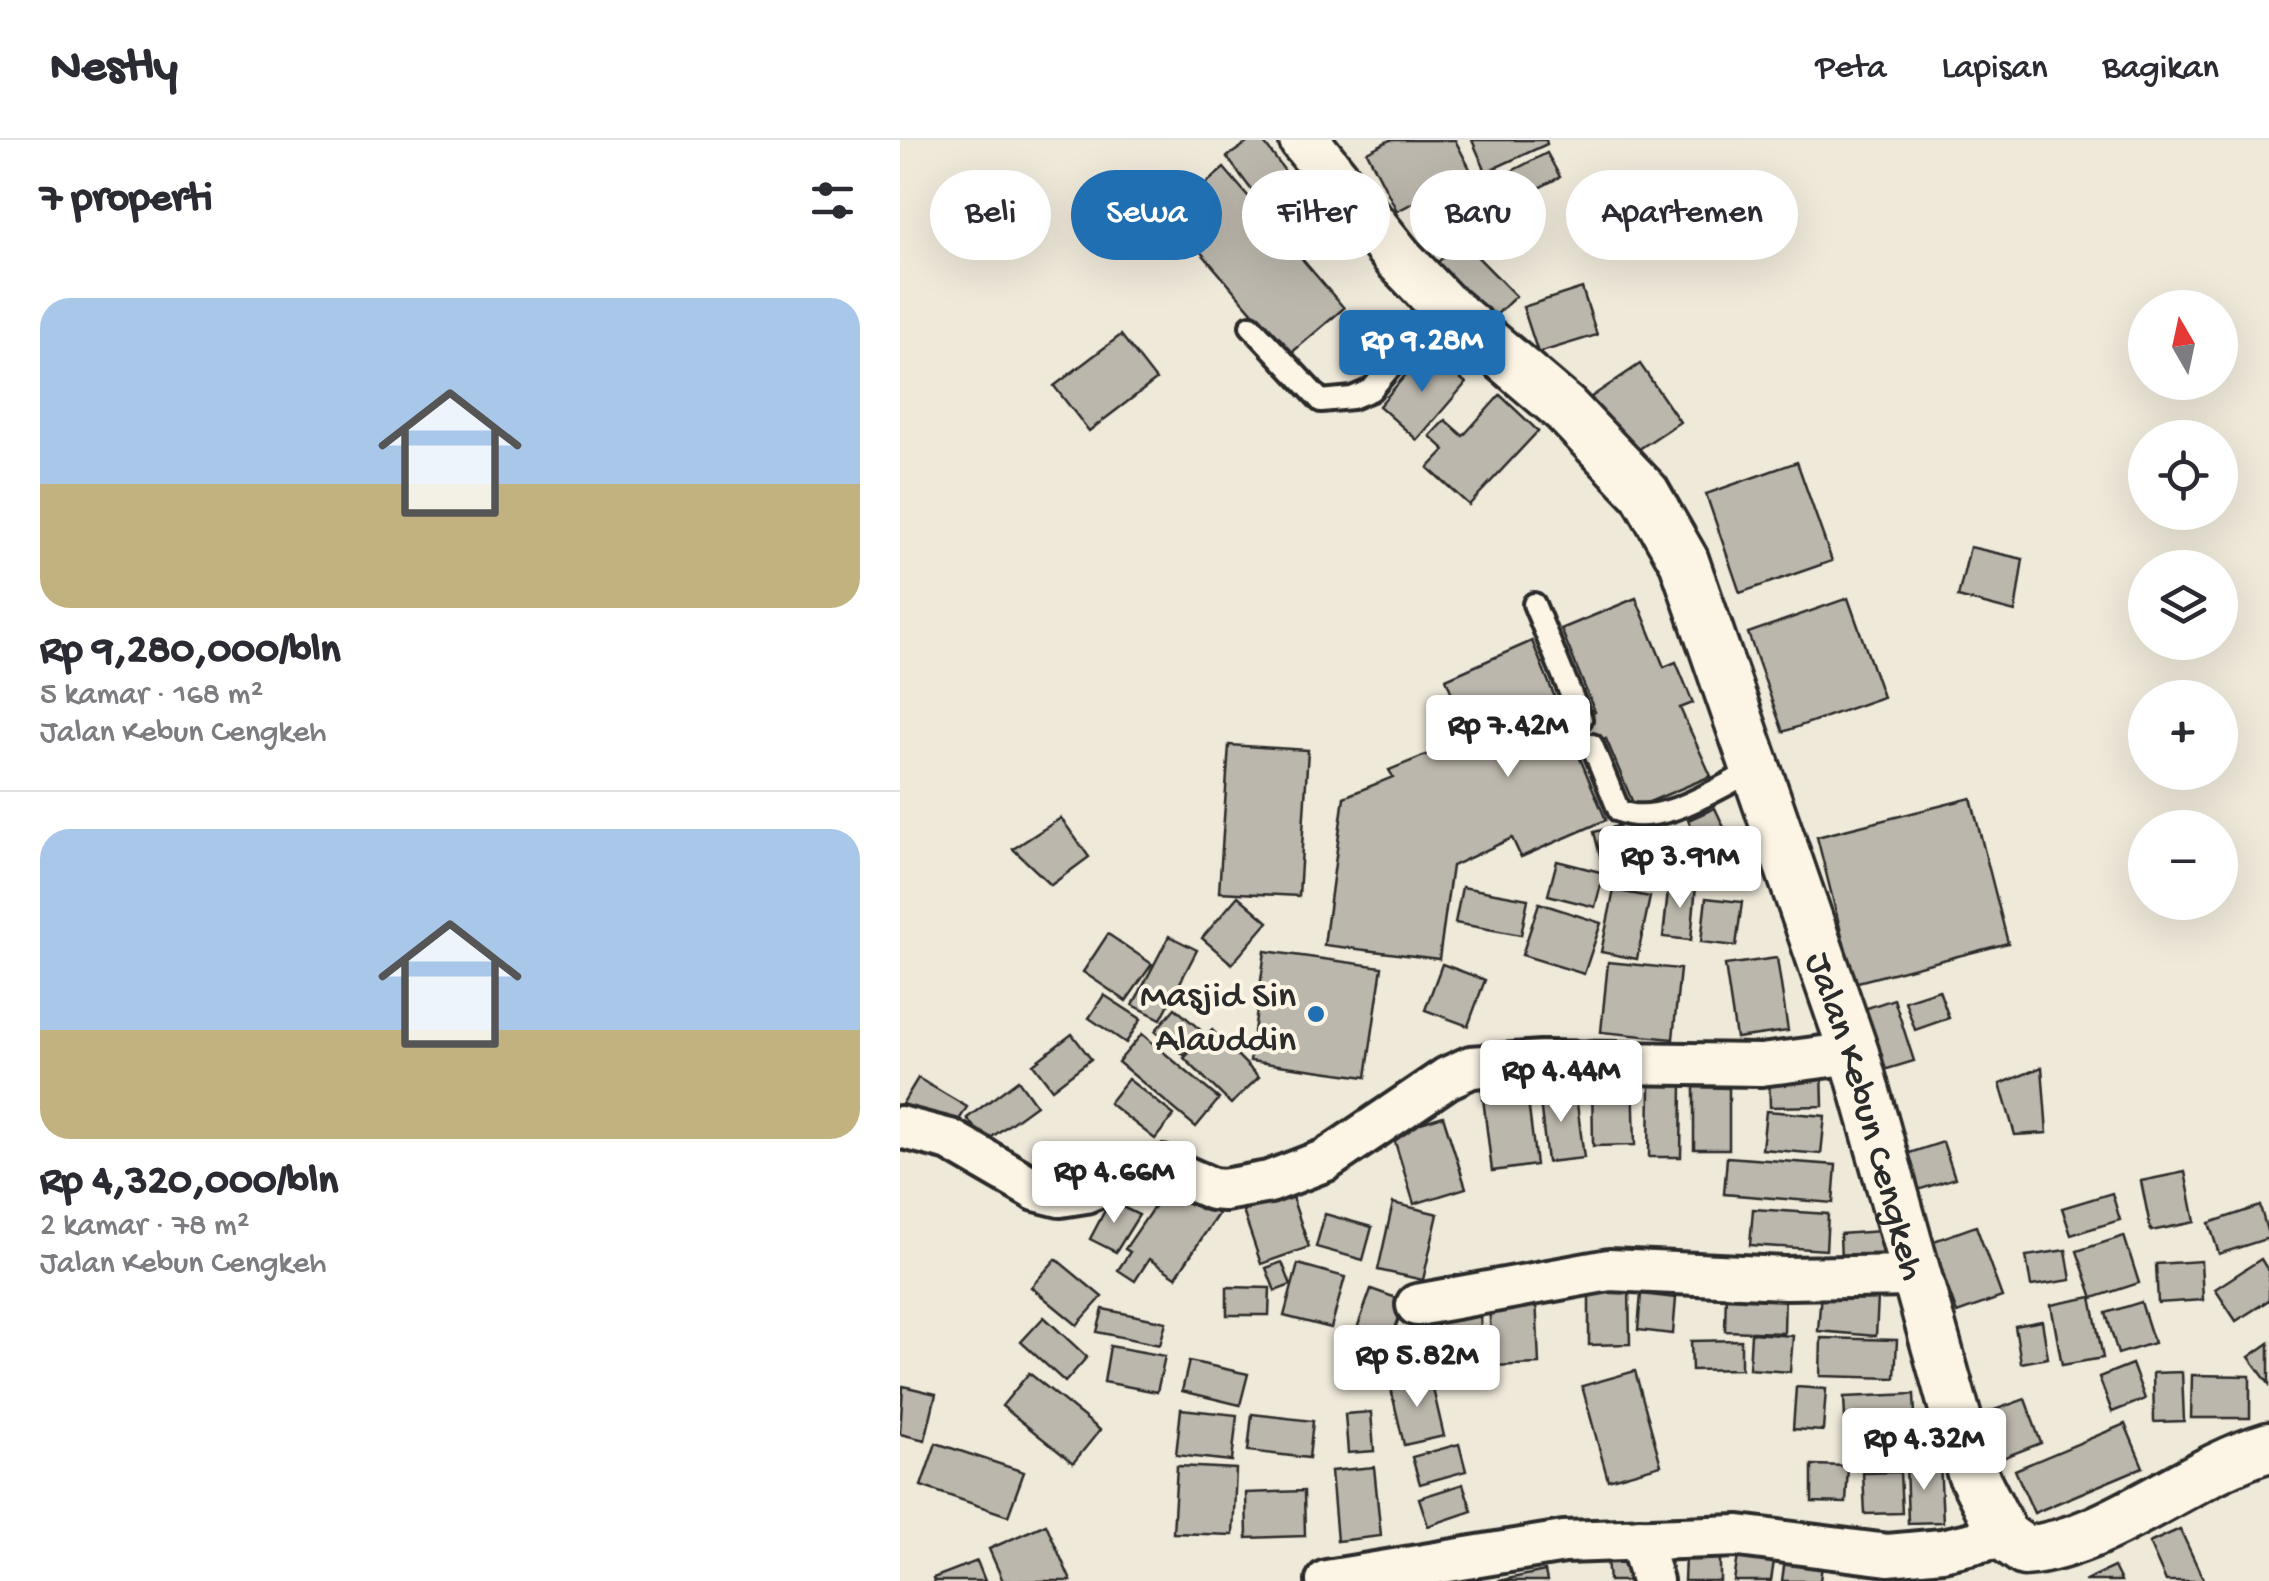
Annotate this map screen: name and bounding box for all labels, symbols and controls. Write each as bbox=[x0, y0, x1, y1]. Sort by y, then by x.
text: Nestly bbox=[50, 41, 178, 98]
text: Peta bbox=[1815, 49, 1887, 90]
text: Lapisan bbox=[1942, 49, 2048, 90]
text: Bagikan bbox=[2103, 49, 2219, 90]
chip: Beli bbox=[930, 170, 1051, 260]
chip: Sewa bbox=[1071, 170, 1222, 260]
chip: Filter bbox=[1242, 170, 1390, 260]
chip: Baru bbox=[1410, 170, 1546, 260]
chip: Apartemen bbox=[1566, 170, 1798, 260]
icon: filters bbox=[805, 173, 860, 228]
text: 7 properti bbox=[40, 176, 213, 225]
north arrow bbox=[2128, 290, 2238, 400]
map controls bbox=[2128, 290, 2238, 920]
pin: Rp 9.28M bbox=[1319, 310, 1525, 395]
text: Rp 9.28M bbox=[1361, 323, 1483, 361]
icon: home bbox=[360, 363, 540, 543]
button: locate bbox=[2128, 420, 2238, 530]
button: layers bbox=[2128, 550, 2238, 660]
text: Rp 9,280,000/bln bbox=[40, 628, 341, 677]
text: 5 kamar · 168 m² bbox=[40, 677, 263, 715]
button: + bbox=[2128, 680, 2238, 790]
pin: Rp 7.42M bbox=[1405, 695, 1611, 780]
text: Rp 7.42M bbox=[1448, 708, 1568, 746]
text: Jalan Kebun Cengkeh bbox=[40, 715, 326, 753]
button: − bbox=[2128, 810, 2238, 920]
pin: Rp 3.91M bbox=[1577, 826, 1783, 911]
text: Rp 3.91M bbox=[1621, 839, 1739, 877]
icon: home bbox=[360, 894, 540, 1074]
street label: Jalan Kebun Cengkeh bbox=[1793, 947, 1933, 1286]
place label: Masjid Sin Alauddin bbox=[1140, 976, 1296, 1064]
marker: Masjid Sin Alauddin bbox=[1305, 1003, 1327, 1025]
pin: Rp 4.44M bbox=[1458, 1040, 1664, 1125]
text: Rp 4.44M bbox=[1502, 1053, 1620, 1091]
pin: Rp 4.66M bbox=[1011, 1141, 1217, 1226]
text: Rp 4.66M bbox=[1054, 1154, 1174, 1192]
text: Rp 4,320,000/bln bbox=[40, 1159, 338, 1208]
text: 2 kamar · 78 m² bbox=[40, 1208, 249, 1246]
text: Jalan Kebun Cengkeh bbox=[40, 1246, 326, 1284]
pin: Rp 5.82M bbox=[1314, 1325, 1520, 1410]
text: Rp 5.82M bbox=[1356, 1338, 1478, 1376]
pin: Rp 4.32M bbox=[1821, 1408, 2027, 1493]
text: Rp 4.32M bbox=[1864, 1421, 1984, 1459]

